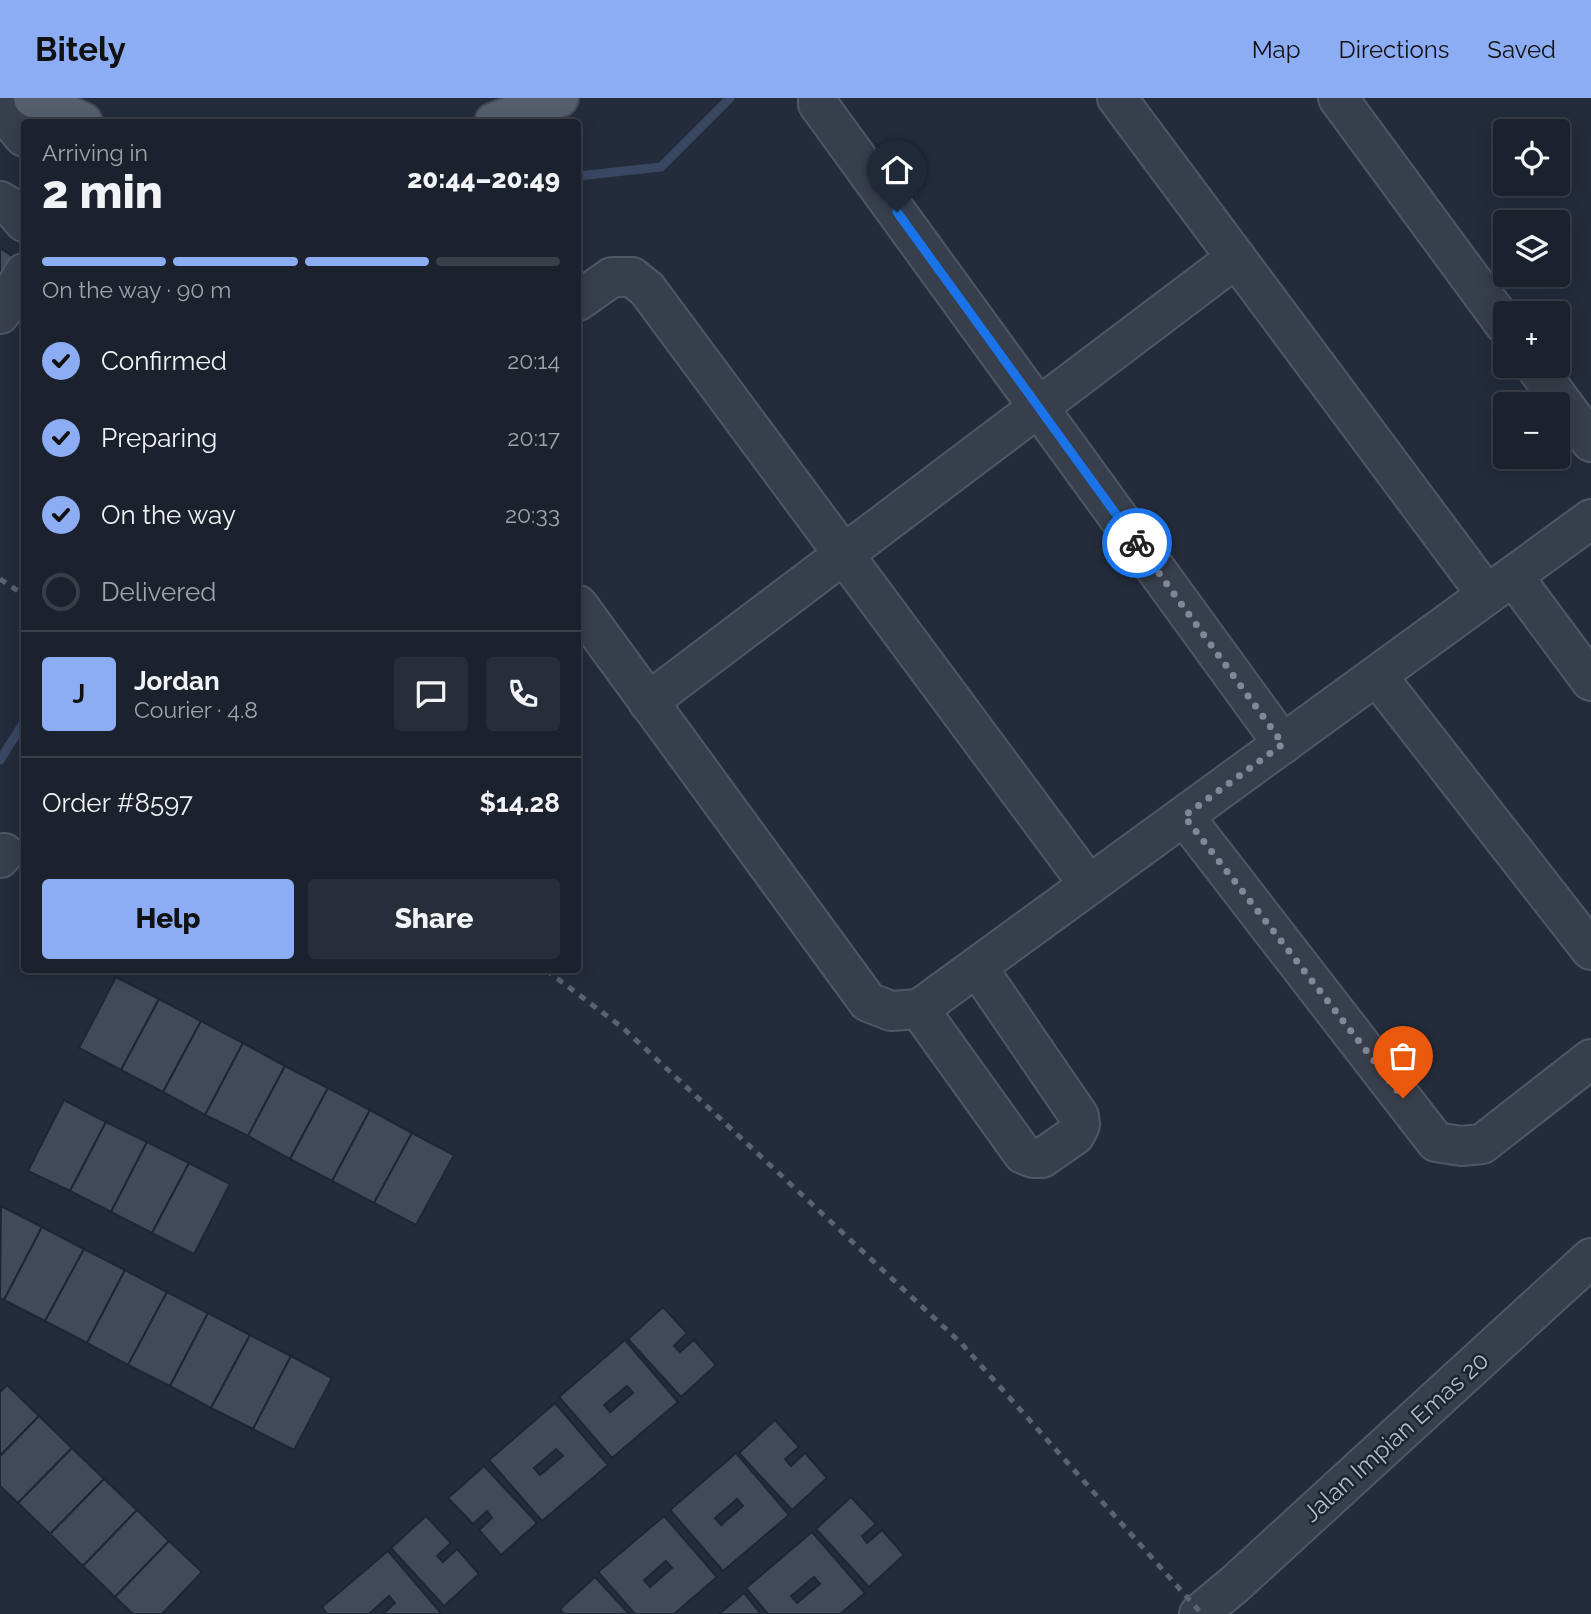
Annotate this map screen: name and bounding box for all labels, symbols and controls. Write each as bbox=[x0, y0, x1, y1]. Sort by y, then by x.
text: Bitely bbox=[35, 30, 126, 69]
text: Map bbox=[1252, 35, 1301, 64]
text: Directions bbox=[1339, 35, 1449, 64]
text: Saved bbox=[1487, 35, 1556, 64]
map controls bbox=[1493, 119, 1570, 469]
button: locate bbox=[1493, 119, 1570, 196]
text: Arriving in bbox=[42, 139, 148, 166]
pin bbox=[867, 140, 927, 212]
icon: home bbox=[878, 151, 916, 189]
text: 20:44–20:49 bbox=[407, 164, 560, 194]
text: 2 min bbox=[42, 165, 163, 219]
button: layers bbox=[1493, 210, 1570, 287]
text: On the way · 90 m bbox=[42, 276, 231, 303]
button: + bbox=[1493, 301, 1570, 378]
icon: check bbox=[42, 342, 80, 380]
text: Confirmed bbox=[101, 346, 227, 376]
text: 20:14 bbox=[507, 347, 560, 374]
button: − bbox=[1493, 392, 1570, 469]
icon: check bbox=[42, 419, 80, 457]
text: Preparing bbox=[101, 423, 217, 453]
text: 20:17 bbox=[508, 424, 560, 451]
icon: check bbox=[42, 496, 80, 534]
text: On the way bbox=[101, 500, 236, 530]
text: 20:33 bbox=[505, 501, 560, 528]
courier bbox=[1102, 508, 1172, 578]
icon: bike bbox=[1118, 524, 1156, 562]
text: Delivered bbox=[101, 577, 216, 607]
button: chat bbox=[394, 657, 468, 731]
button: phone bbox=[486, 657, 560, 731]
text: Jordan bbox=[134, 666, 220, 696]
text: J bbox=[73, 679, 85, 709]
text: Courier · 4.8 bbox=[134, 696, 258, 723]
text: Order #8597 bbox=[42, 788, 193, 818]
text: $14.28 bbox=[480, 788, 560, 818]
button: Help bbox=[42, 879, 294, 959]
button: Share bbox=[308, 879, 560, 959]
pin bbox=[1373, 1026, 1433, 1098]
icon: bag bbox=[1384, 1037, 1422, 1075]
street label: Jalan Impian Emas 20 bbox=[1297, 1346, 1495, 1528]

